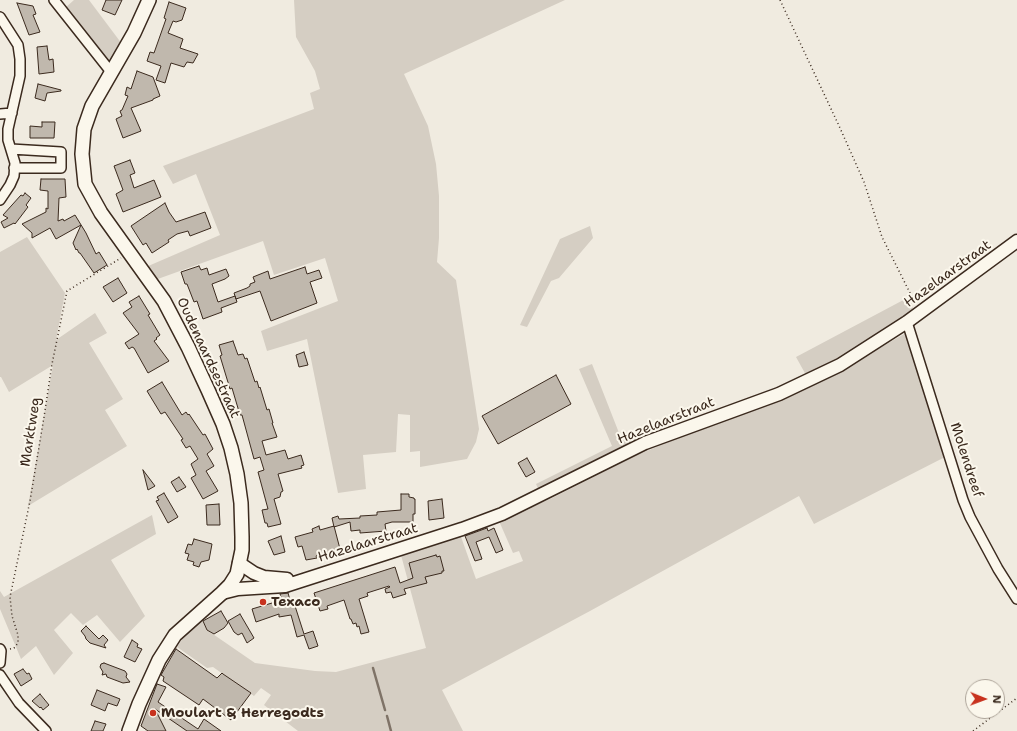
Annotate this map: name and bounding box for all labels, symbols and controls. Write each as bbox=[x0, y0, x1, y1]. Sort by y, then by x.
street label: Hazelaarstraat bbox=[901, 237, 995, 311]
street label: Oudenaardsestraat bbox=[173, 295, 243, 421]
street label: Hazelaarstraat bbox=[615, 394, 717, 448]
street label: Marktweg bbox=[17, 396, 45, 468]
street label: Molendreef bbox=[946, 421, 986, 499]
street label: Hazelaarstraat bbox=[316, 520, 420, 566]
place label: Texaco bbox=[271, 594, 320, 610]
marker: Texaco bbox=[258, 597, 268, 607]
north arrow bbox=[965, 679, 1005, 719]
text: N bbox=[989, 695, 1004, 704]
place label: Moulart & Herregodts bbox=[161, 705, 324, 721]
marker: Moulart & Herregodts bbox=[148, 708, 158, 718]

